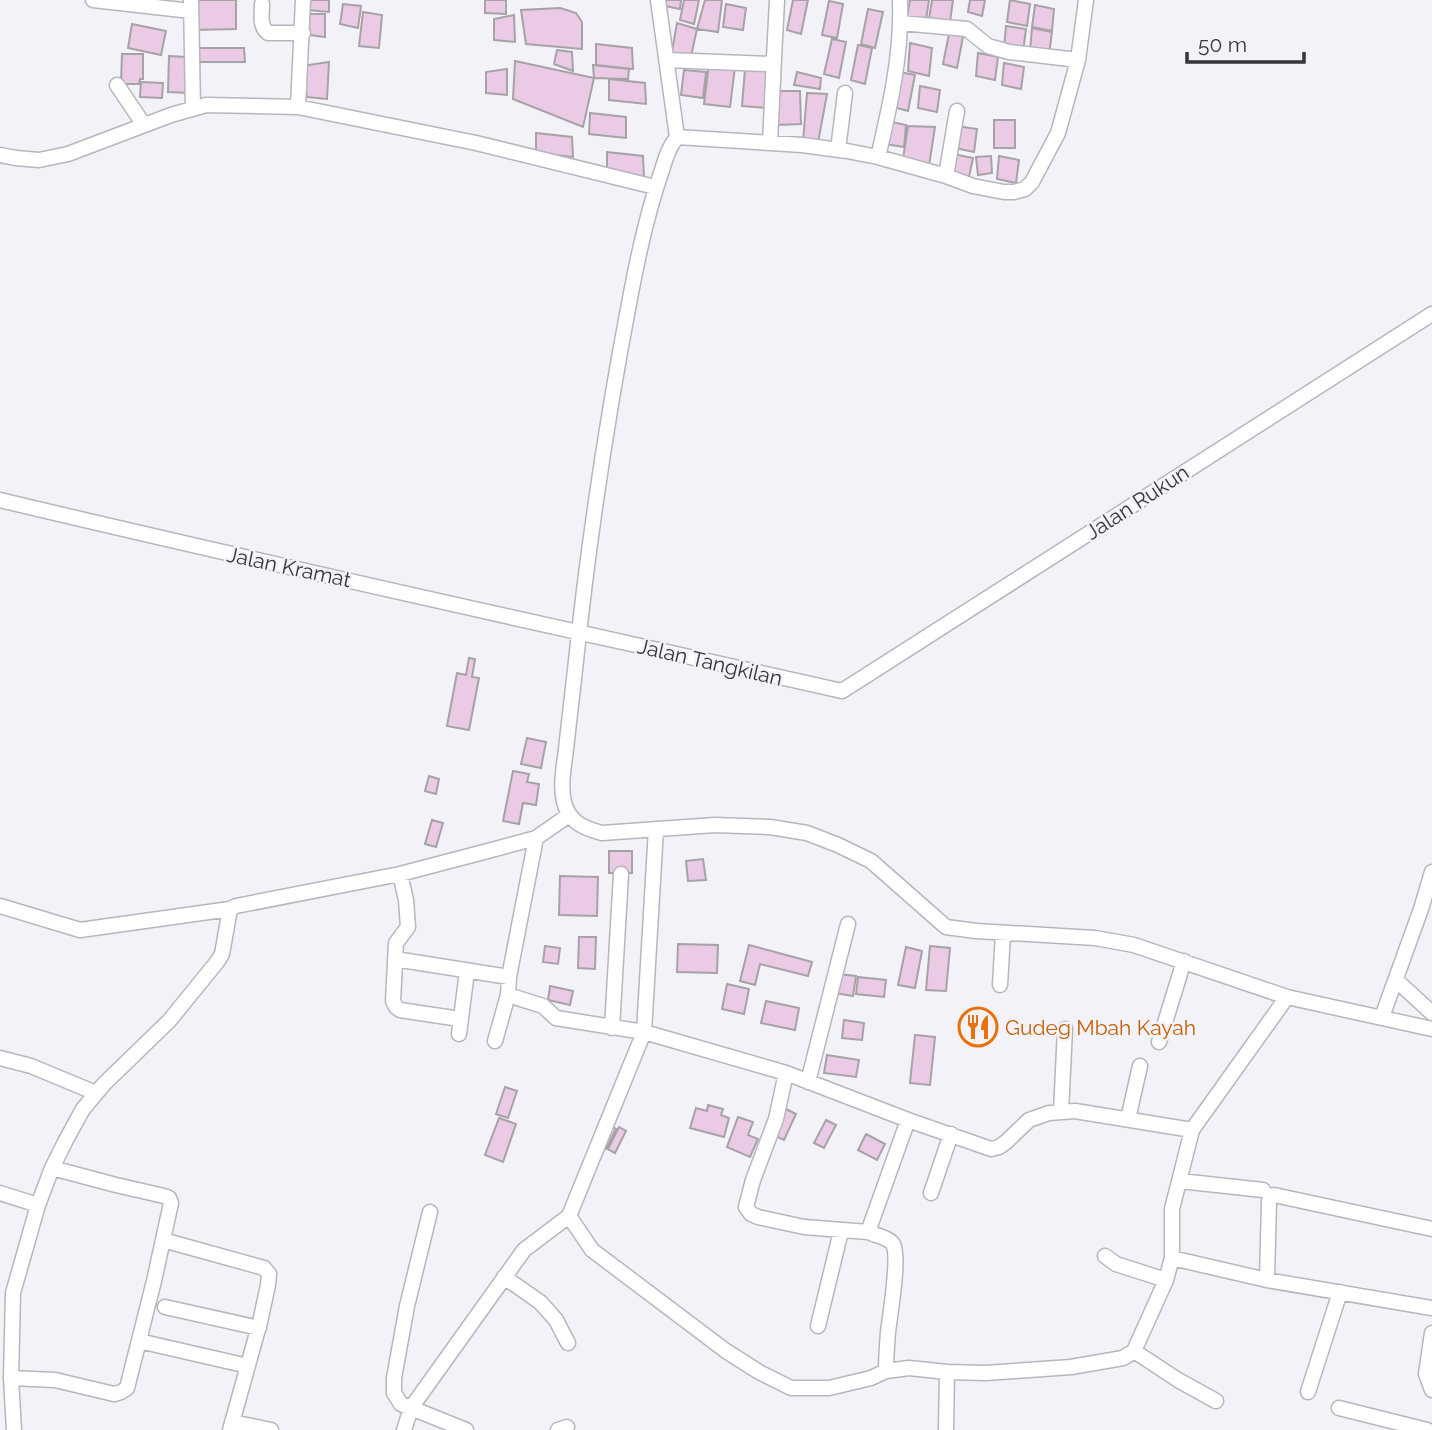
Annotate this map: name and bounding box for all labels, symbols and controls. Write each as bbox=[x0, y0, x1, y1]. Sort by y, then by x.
scale bar bbox=[1187, 21, 1304, 65]
text: 50 m bbox=[1198, 32, 1247, 57]
street label: Jalan Rukun bbox=[1081, 459, 1193, 545]
street label: Jalan Kramat bbox=[225, 542, 353, 592]
street label: Jalan Tangkilan bbox=[635, 633, 785, 691]
restaurant icon: Gudeg Mbah Kayah bbox=[957, 1006, 999, 1048]
place label: Gudeg Mbah Kayah bbox=[1005, 1015, 1196, 1040]

